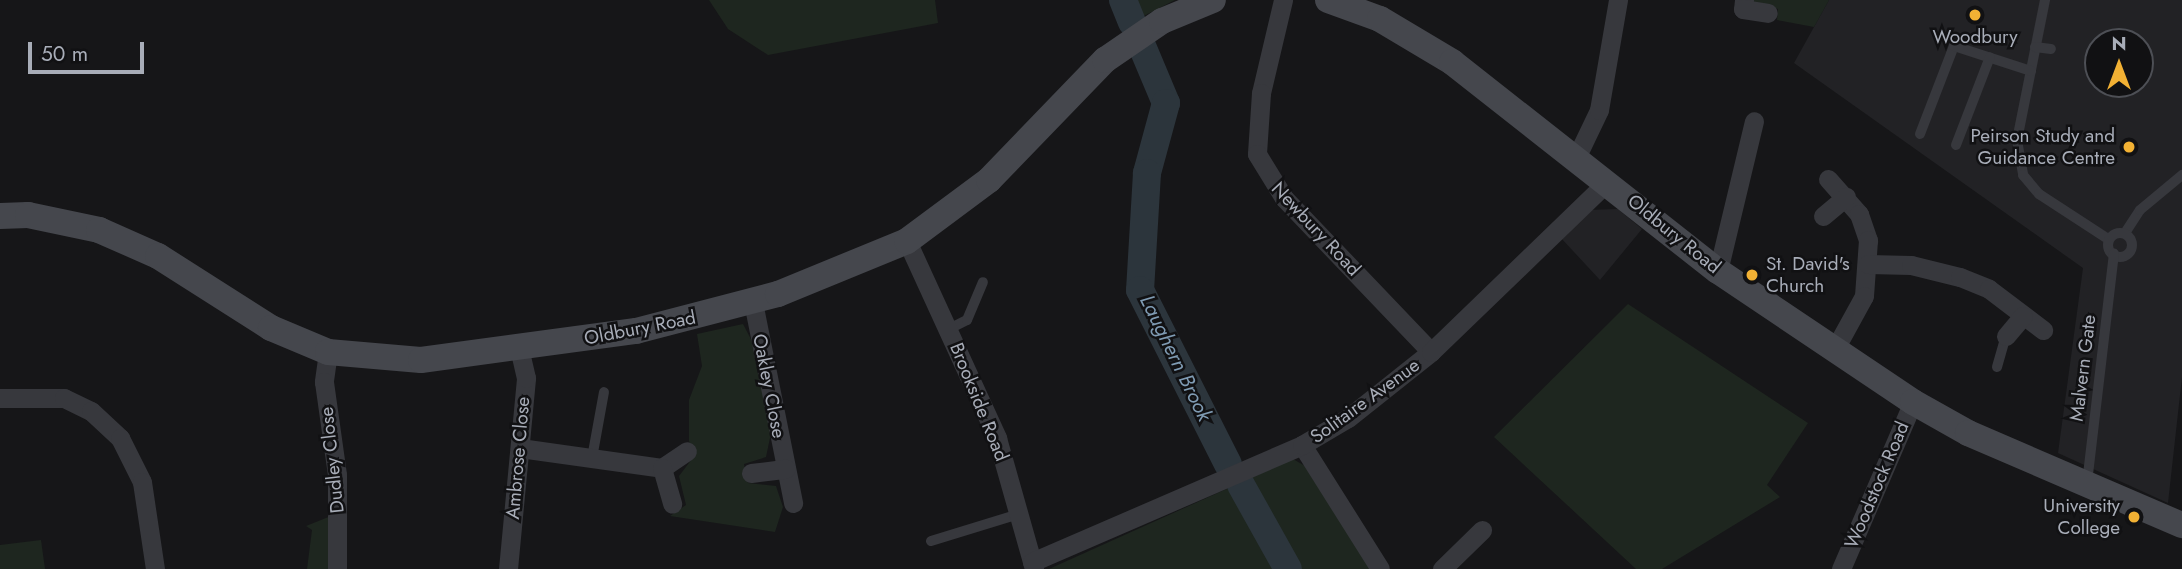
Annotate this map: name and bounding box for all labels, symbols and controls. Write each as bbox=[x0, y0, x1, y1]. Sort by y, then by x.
marker: Woodbury bbox=[1967, 7, 1983, 23]
place label: Woodbury bbox=[1932, 26, 2018, 48]
scale bar bbox=[32, 28, 147, 72]
north arrow bbox=[2084, 28, 2154, 98]
text: N bbox=[2111, 30, 2127, 57]
text: 50 m bbox=[41, 39, 88, 69]
place label: Peirson Study and Guidance Centre bbox=[1970, 125, 2115, 169]
marker: Peirson Study and Guidance Centre bbox=[2121, 139, 2137, 155]
street label: Newbury Road bbox=[1267, 177, 1365, 281]
street label: Oldbury Road bbox=[1623, 190, 1725, 278]
place label: St. David's Church bbox=[1766, 253, 1850, 297]
marker: St. David's Church bbox=[1744, 267, 1760, 283]
water label: Laughern Brook bbox=[1135, 291, 1217, 425]
street label: Oldbury Road bbox=[582, 306, 698, 350]
street label: Malvern Gate bbox=[2065, 313, 2101, 423]
street label: Oakley Close bbox=[748, 332, 790, 440]
street label: Brookside Road bbox=[945, 339, 1013, 465]
street label: Solitaire Avenue bbox=[1306, 354, 1424, 448]
street label: Ambrose Close bbox=[501, 396, 535, 520]
street label: Dudley Close bbox=[315, 406, 349, 514]
street label: Woodstock Road bbox=[1840, 418, 1914, 552]
place label: University College bbox=[2043, 495, 2120, 539]
marker: University College bbox=[2126, 509, 2142, 525]

